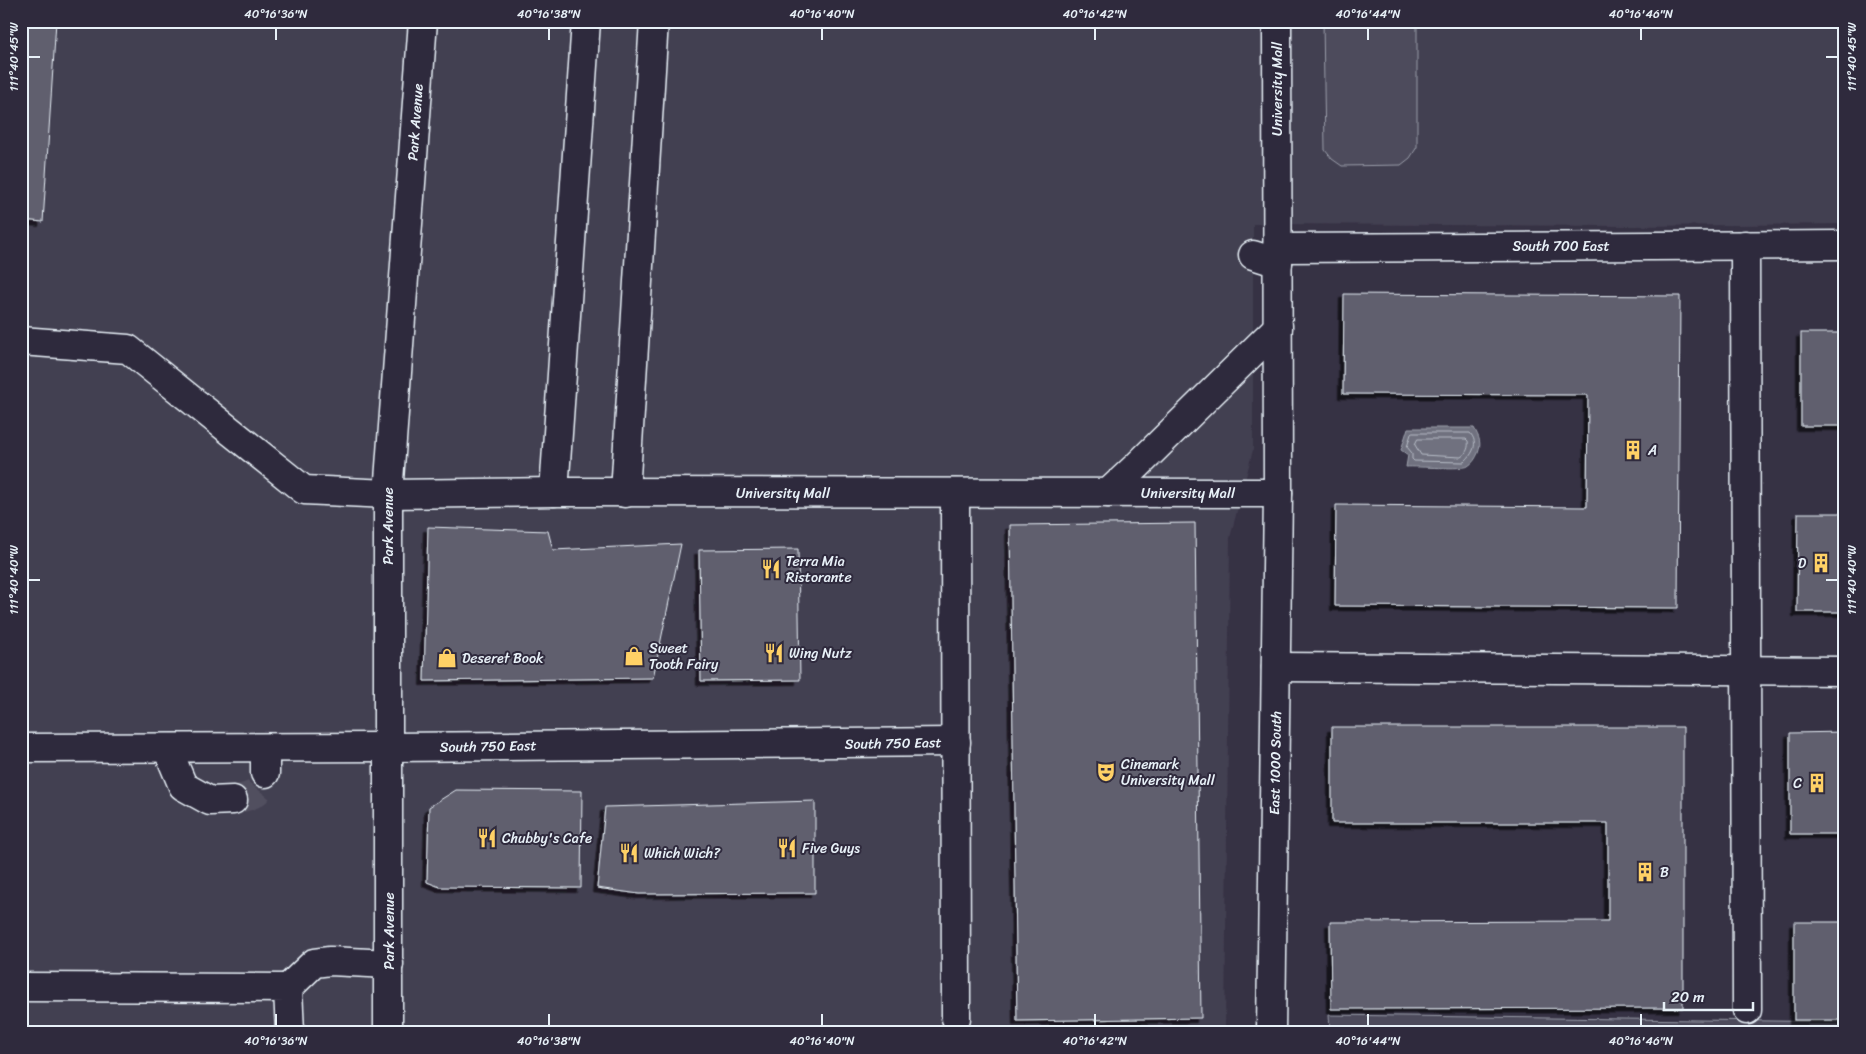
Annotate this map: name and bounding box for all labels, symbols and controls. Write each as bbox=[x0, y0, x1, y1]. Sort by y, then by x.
text: 40°16'36"N bbox=[244, 3, 308, 25]
text: 40°16'38"N bbox=[517, 3, 582, 25]
text: 40°16'40"N bbox=[789, 3, 855, 25]
text: 40°16'42"N bbox=[1063, 3, 1128, 25]
text: 40°16'44"N bbox=[1336, 3, 1401, 25]
text: 40°16'46"N bbox=[1609, 3, 1674, 25]
text: 111°40'45"W bbox=[3, 22, 25, 92]
text: 111°40'45"W bbox=[1841, 22, 1863, 92]
street label: University Mall bbox=[1265, 41, 1290, 136]
street label: Park Avenue bbox=[400, 83, 431, 162]
street label: South 700 East bbox=[1512, 234, 1610, 259]
place label: A bbox=[1647, 438, 1657, 463]
building icon: A bbox=[1622, 439, 1644, 461]
street label: University Mall bbox=[736, 481, 831, 506]
street label: University Mall bbox=[1141, 481, 1236, 506]
street label: Park Avenue bbox=[376, 487, 401, 565]
text: 111°40'40"W bbox=[3, 545, 25, 615]
text: 111°40'40"W bbox=[1841, 545, 1863, 615]
place label: Terra Mia Ristorante bbox=[786, 549, 852, 590]
place label: D bbox=[1798, 551, 1807, 576]
building icon: D bbox=[1810, 552, 1832, 574]
restaurant icon: Terra Mia Ristorante bbox=[760, 558, 782, 580]
place label: Sweet Tooth Fairy bbox=[649, 636, 719, 677]
place label: Wing Nutz bbox=[789, 641, 852, 666]
restaurant icon: Wing Nutz bbox=[763, 642, 785, 664]
shop icon: Sweet Tooth Fairy bbox=[623, 645, 645, 667]
place label: Deseret Book bbox=[462, 646, 544, 671]
shop icon: Deseret Book bbox=[436, 647, 458, 669]
street label: East 1000 South bbox=[1262, 711, 1289, 815]
street label: South 750 East bbox=[844, 730, 942, 757]
street label: South 750 East bbox=[439, 733, 537, 760]
place label: Cinemark University Mall bbox=[1121, 752, 1216, 793]
theatre icon: Cinemark University Mall bbox=[1095, 761, 1117, 783]
place label: C bbox=[1793, 771, 1802, 796]
building icon: C bbox=[1806, 772, 1828, 794]
place label: Chubby's Cafe bbox=[502, 826, 592, 851]
restaurant icon: Chubby's Cafe bbox=[476, 827, 498, 849]
place label: Five Guys bbox=[802, 836, 860, 861]
restaurant icon: Five Guys bbox=[776, 837, 798, 859]
place label: Which Wich? bbox=[644, 841, 721, 866]
restaurant icon: Which Wich? bbox=[618, 842, 640, 864]
place label: B bbox=[1660, 860, 1669, 885]
building icon: B bbox=[1634, 861, 1656, 883]
street label: Park Avenue bbox=[377, 892, 402, 970]
scale bar bbox=[1664, 979, 1752, 1011]
text: 20 m bbox=[1671, 984, 1705, 1010]
text: 40°16'36"N bbox=[244, 1030, 308, 1052]
text: 40°16'38"N bbox=[517, 1030, 582, 1052]
text: 40°16'40"N bbox=[789, 1030, 855, 1052]
text: 40°16'42"N bbox=[1063, 1030, 1128, 1052]
text: 40°16'44"N bbox=[1336, 1030, 1401, 1052]
text: 40°16'46"N bbox=[1609, 1030, 1674, 1052]

